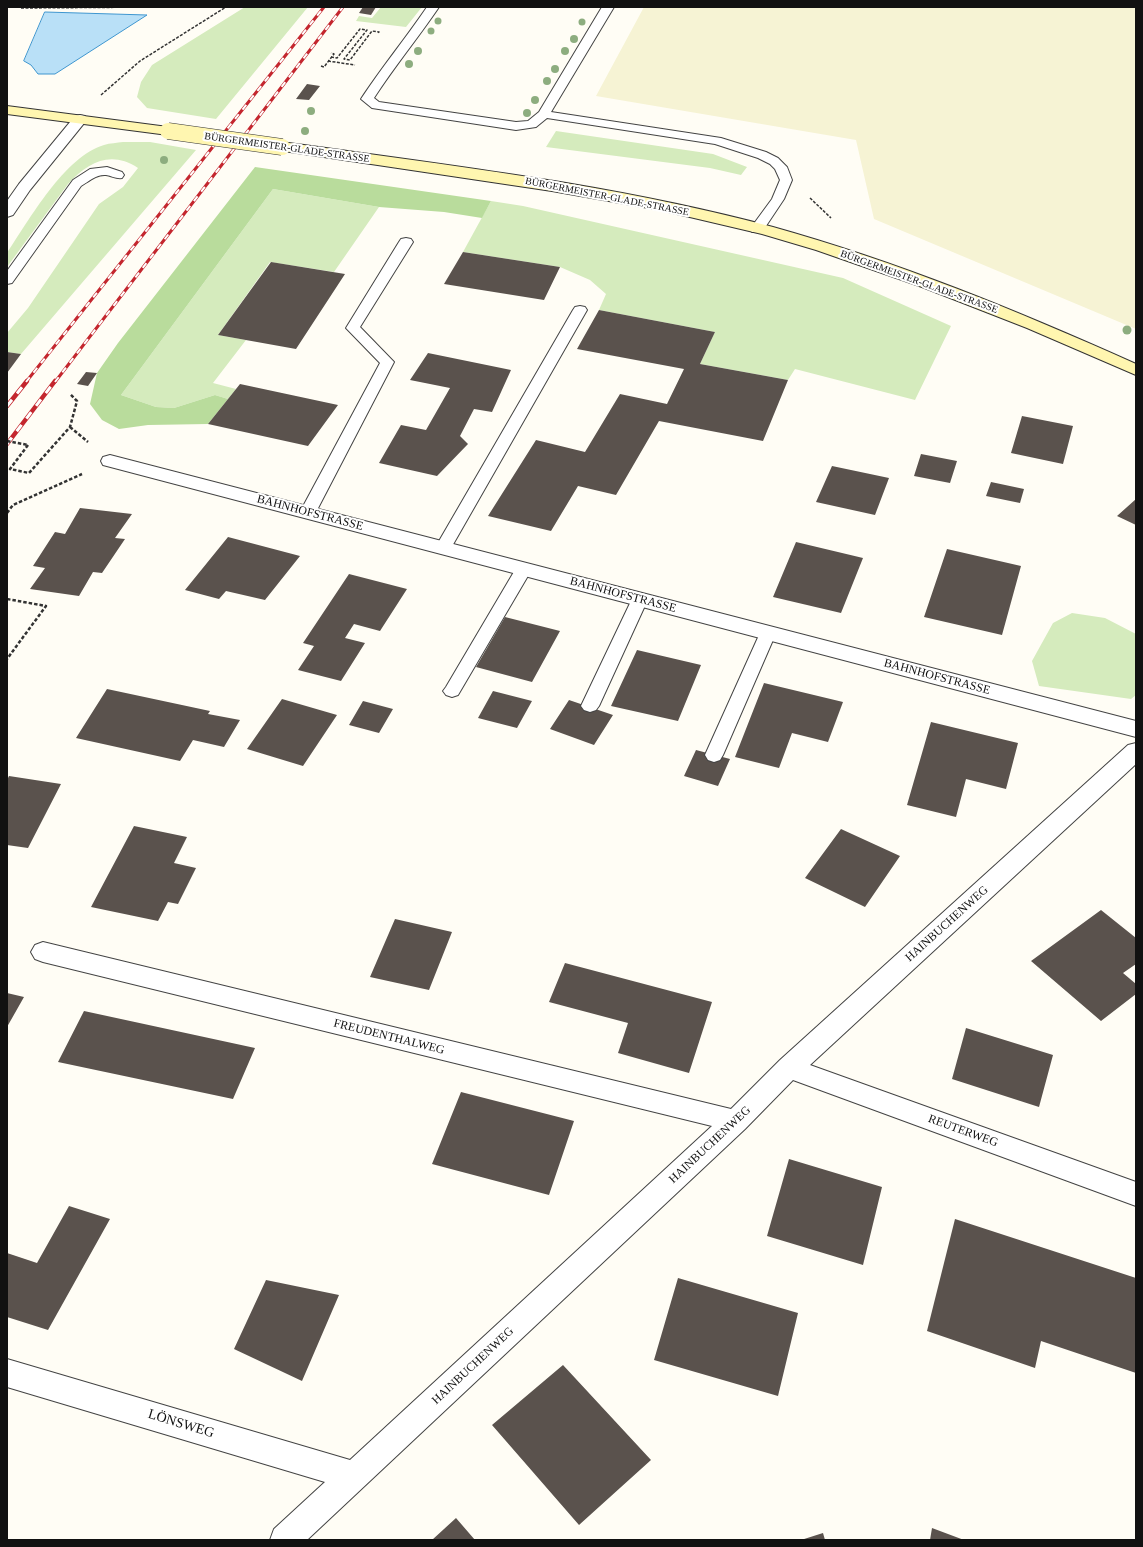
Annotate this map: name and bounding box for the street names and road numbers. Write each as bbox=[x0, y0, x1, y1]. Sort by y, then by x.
street label: BÜRGERMEISTER-GLADE-STRASSE bbox=[204, 130, 370, 166]
street label: BÜRGERMEISTER-GLADE-STRASSE bbox=[524, 175, 690, 219]
street label: BÜRGERMEISTER-GLADE-STRASSE bbox=[839, 248, 999, 316]
street label: BAHNHOFSTRASSE bbox=[255, 492, 365, 534]
street label: BAHNHOFSTRASSE bbox=[568, 574, 678, 616]
street label: BAHNHOFSTRASSE bbox=[882, 656, 992, 698]
street label: HAINBUCHENWEG bbox=[903, 883, 991, 965]
street label: FREUDENTHALWEG bbox=[332, 1016, 446, 1058]
street label: HAINBUCHENWEG bbox=[666, 1103, 754, 1187]
street label: REUTERWEG bbox=[926, 1112, 1000, 1150]
street label: HAINBUCHENWEG bbox=[429, 1324, 517, 1408]
street label: LÖNSWEG bbox=[146, 1406, 216, 1442]

